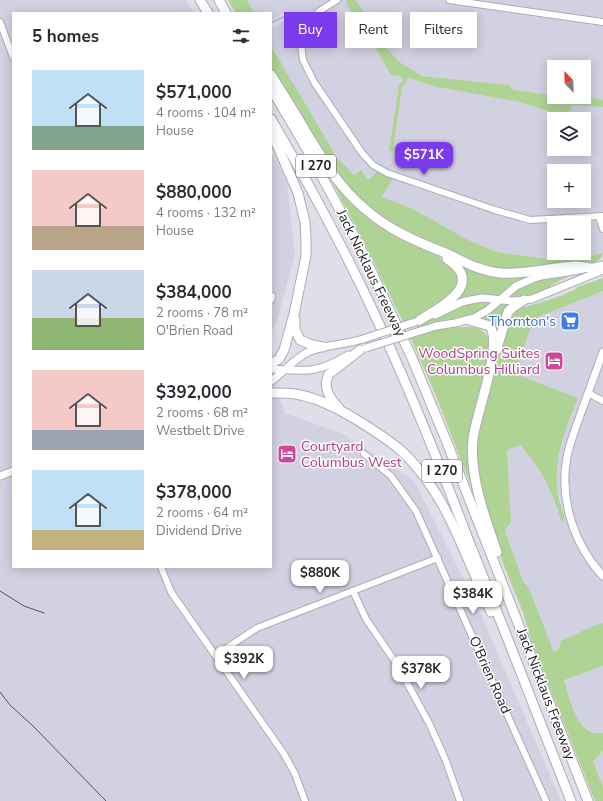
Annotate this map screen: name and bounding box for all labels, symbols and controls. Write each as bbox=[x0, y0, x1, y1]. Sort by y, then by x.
chip: Buy bbox=[284, 12, 337, 48]
chip: Rent bbox=[345, 12, 402, 48]
chip: Filters bbox=[410, 12, 477, 48]
text: 5 homes bbox=[32, 25, 99, 48]
icon: filters bbox=[230, 25, 252, 47]
north arrow bbox=[547, 60, 591, 104]
map controls bbox=[547, 60, 591, 260]
text: $571,000 bbox=[156, 81, 232, 104]
icon: home bbox=[64, 86, 112, 134]
text: 4 rooms · 104 m² bbox=[156, 104, 256, 122]
button: layers bbox=[547, 112, 591, 156]
text: House bbox=[156, 122, 194, 140]
pin: $571K bbox=[396, 142, 452, 176]
text: $571K bbox=[404, 146, 444, 164]
road number: I 270 bbox=[296, 155, 336, 177]
button: + bbox=[547, 164, 591, 208]
text: $880,000 bbox=[156, 181, 232, 204]
icon: home bbox=[64, 186, 112, 234]
text: 4 rooms · 132 m² bbox=[156, 204, 256, 222]
street label: Jack Nicklaus Freeway bbox=[331, 205, 410, 340]
button: − bbox=[547, 216, 591, 260]
text: House bbox=[156, 222, 194, 240]
text: $384,000 bbox=[156, 281, 232, 304]
icon: home bbox=[64, 286, 112, 334]
text: 2 rooms · 78 m² bbox=[156, 304, 248, 322]
supermarket icon: Thornton's bbox=[559, 310, 581, 332]
place label: Thornton's bbox=[488, 312, 556, 331]
text: O'Brien Road bbox=[156, 322, 233, 340]
place label: WoodSpring Suites Columbus Hilliard bbox=[418, 344, 540, 379]
hotel icon: WoodSpring Suites Columbus Hilliard bbox=[543, 350, 565, 372]
text: $392,000 bbox=[156, 381, 232, 404]
icon: home bbox=[64, 386, 112, 434]
text: 2 rooms · 68 m² bbox=[156, 404, 248, 422]
text: Westbelt Drive bbox=[156, 422, 244, 440]
place label: Courtyard Columbus West bbox=[301, 437, 402, 472]
hotel icon: Courtyard Columbus West bbox=[276, 443, 298, 465]
road number: I 270 bbox=[422, 460, 462, 482]
text: $378,000 bbox=[156, 481, 232, 504]
icon: home bbox=[64, 486, 112, 534]
text: 2 rooms · 64 m² bbox=[156, 504, 248, 522]
text: Dividend Drive bbox=[156, 522, 242, 540]
pin: $880K bbox=[292, 560, 348, 594]
text: $880K bbox=[300, 564, 340, 582]
pin: $384K bbox=[445, 581, 501, 615]
text: $384K bbox=[453, 585, 493, 603]
street label: Jack Nicklaus Freeway bbox=[512, 625, 580, 763]
street label: O'Brien Road bbox=[464, 633, 516, 717]
pin: $392K bbox=[216, 646, 272, 680]
text: $392K bbox=[224, 650, 264, 668]
pin: $378K bbox=[393, 656, 449, 690]
text: $378K bbox=[401, 660, 441, 678]

